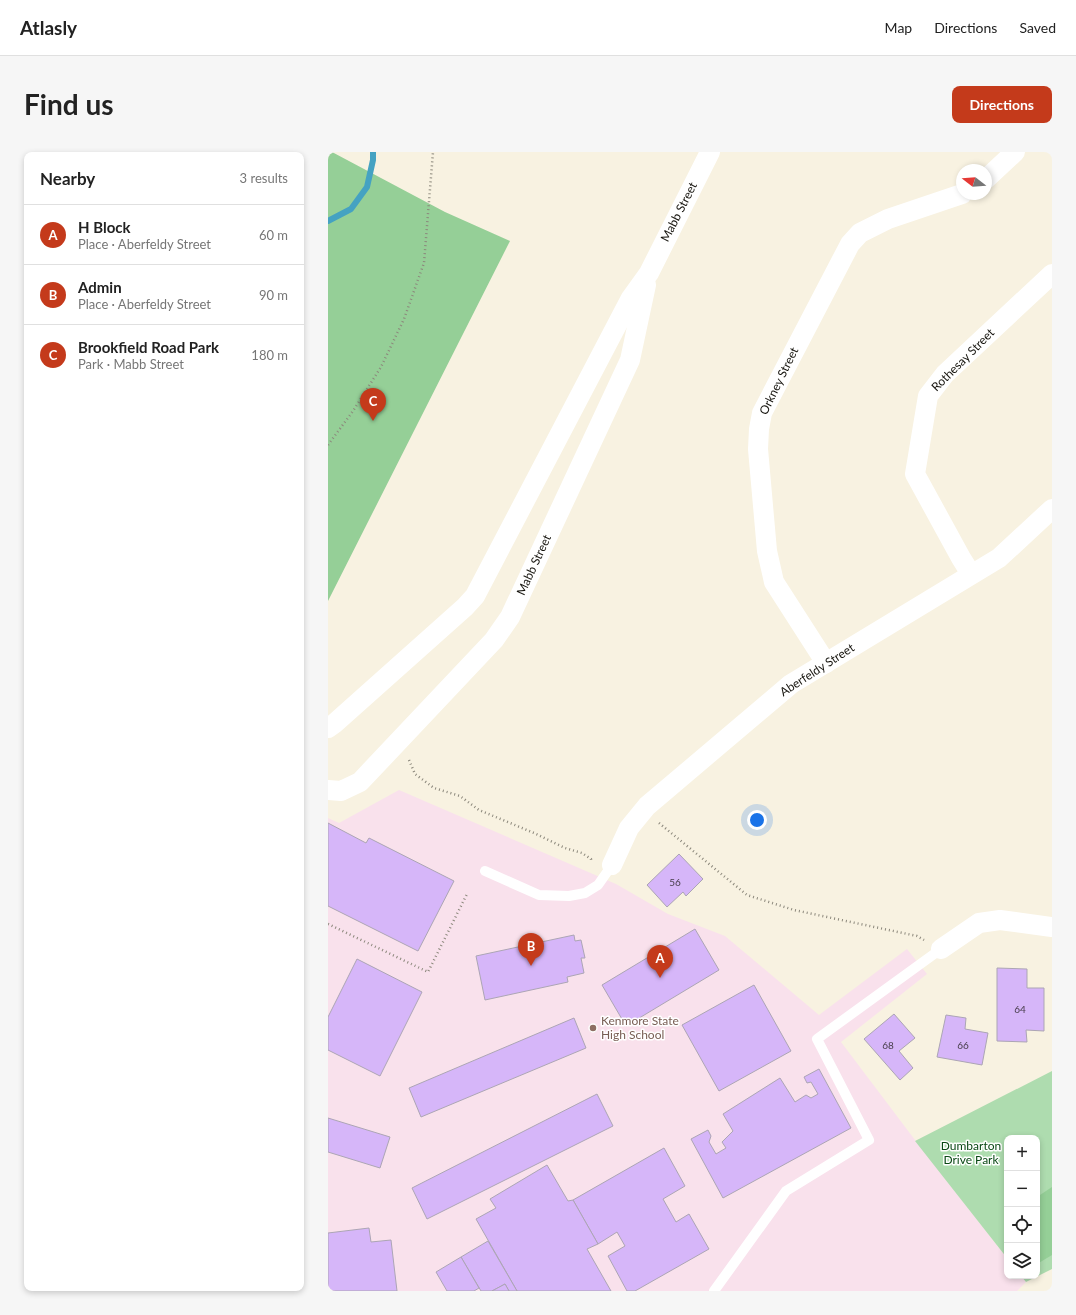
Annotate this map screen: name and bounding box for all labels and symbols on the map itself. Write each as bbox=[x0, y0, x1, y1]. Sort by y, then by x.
north arrow bbox=[956, 164, 992, 200]
street label: Mabb Street bbox=[657, 179, 700, 244]
street label: Rothesay Street bbox=[928, 325, 998, 394]
street label: Orkney Street bbox=[756, 344, 802, 417]
pin: C bbox=[360, 388, 386, 421]
street label: Mabb Street bbox=[513, 532, 554, 597]
street label: Aberfeldy Street bbox=[777, 639, 857, 699]
your location bbox=[747, 810, 767, 830]
house number: 56 bbox=[669, 876, 681, 888]
pin: B bbox=[518, 933, 544, 966]
pin: A bbox=[647, 945, 673, 978]
house number: 64 bbox=[1014, 1003, 1026, 1015]
place label: Kenmore State High School bbox=[601, 1013, 679, 1042]
marker: Kenmore State High School bbox=[588, 1023, 598, 1033]
house number: 68 bbox=[882, 1039, 894, 1051]
house number: 66 bbox=[957, 1039, 969, 1051]
park label: Dumbarton Drive Park bbox=[941, 1138, 1001, 1167]

